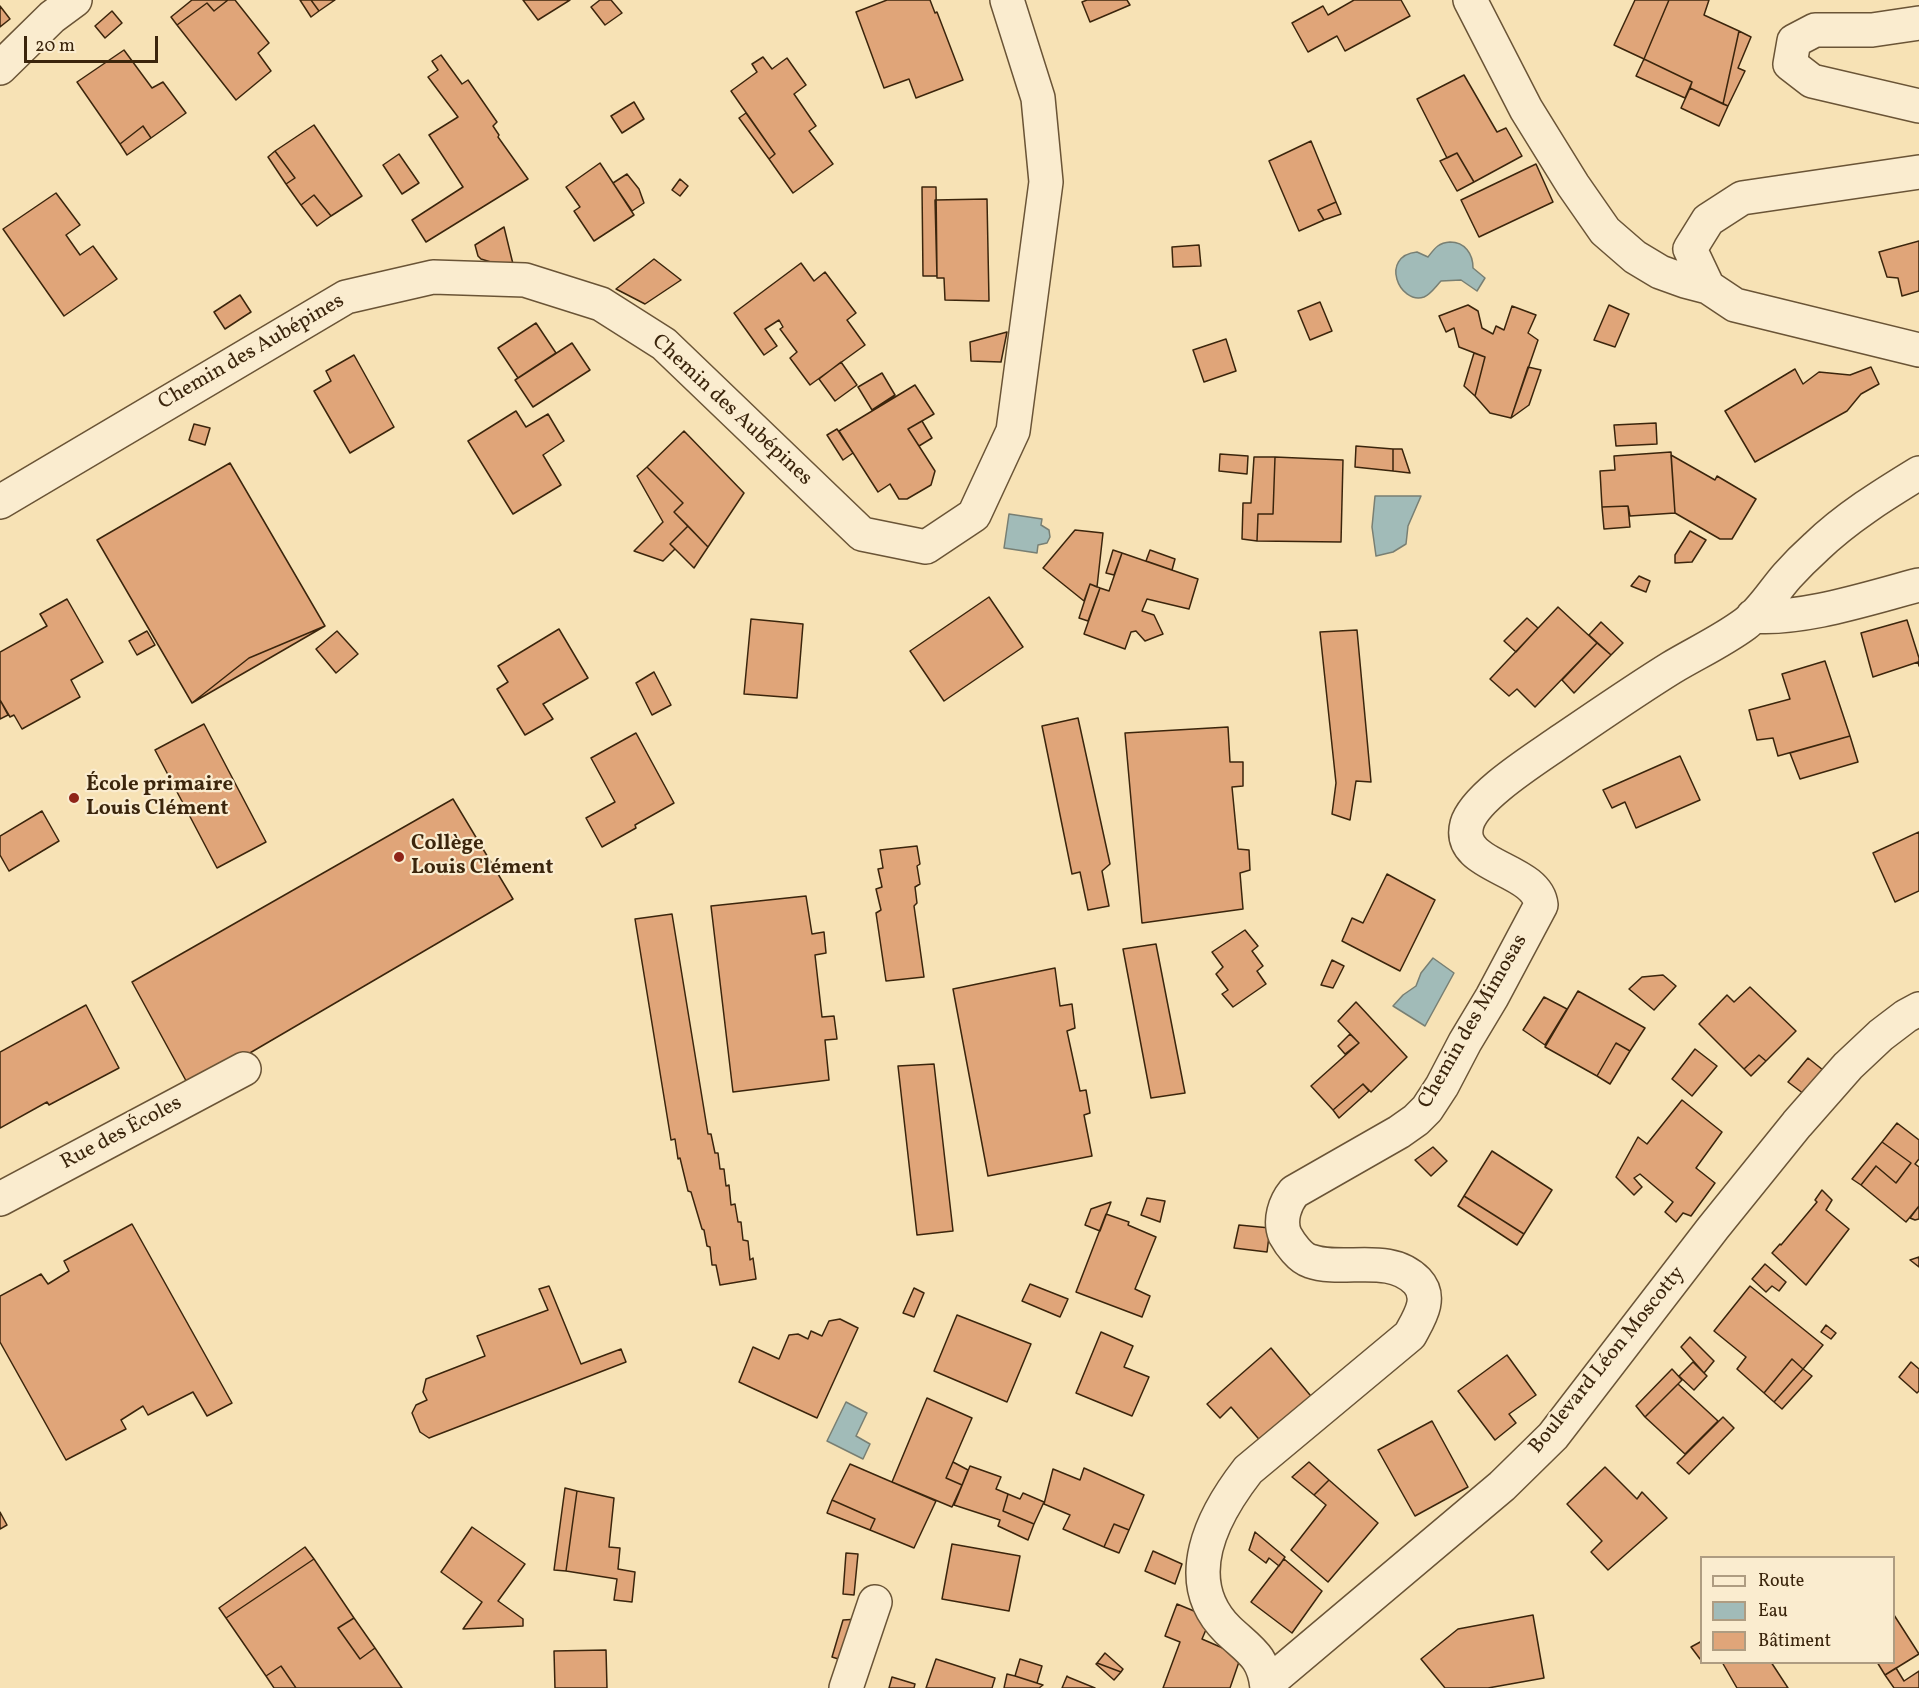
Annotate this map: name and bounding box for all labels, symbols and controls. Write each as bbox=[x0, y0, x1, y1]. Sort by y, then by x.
scale bar bbox=[27, 24, 160, 62]
text: 20 m bbox=[35, 34, 75, 59]
street label: Chemin des Aubépines bbox=[155, 290, 349, 416]
street label: Chemin des Aubépines bbox=[646, 330, 816, 492]
place label: École primaire Louis Clément bbox=[86, 773, 233, 823]
marker: École primaire Louis Clément bbox=[67, 791, 81, 805]
place label: Collège Louis Clément bbox=[411, 832, 553, 882]
marker: Collège Louis Clément bbox=[392, 850, 406, 864]
street label: Chemin des Mimosas bbox=[1414, 930, 1534, 1114]
street label: Rue des Écoles bbox=[57, 1092, 187, 1176]
street label: Boulevard Léon Moscotty bbox=[1525, 1262, 1691, 1460]
legend bbox=[1700, 1556, 1895, 1664]
text: Route bbox=[1758, 1569, 1804, 1594]
text: Eau bbox=[1758, 1599, 1788, 1624]
text: Bâtiment bbox=[1758, 1629, 1831, 1654]

